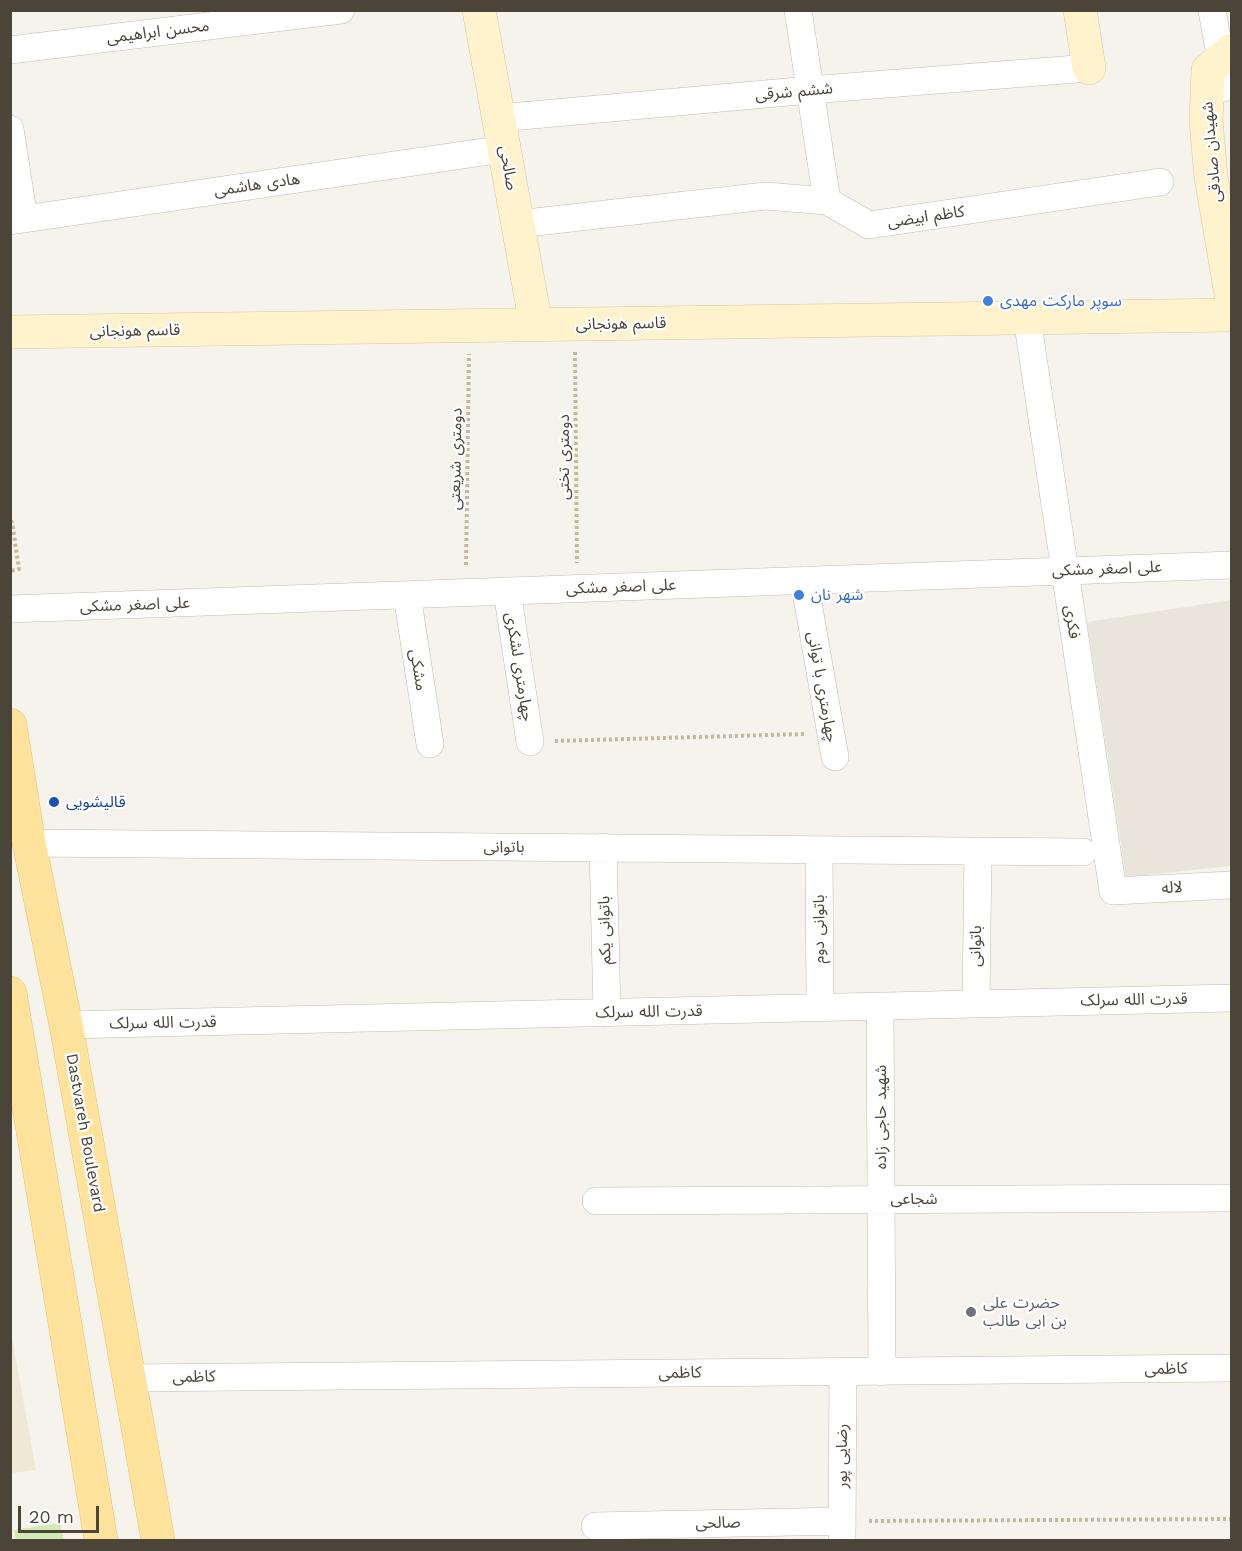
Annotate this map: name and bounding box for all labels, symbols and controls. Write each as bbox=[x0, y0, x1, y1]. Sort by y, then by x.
street label: محسن ابراهیمی bbox=[106, 16, 210, 48]
street label: ششم شرقی bbox=[754, 79, 834, 105]
street label: شهیدان صادقی bbox=[1198, 101, 1226, 203]
street label: صالحی bbox=[495, 144, 521, 192]
street label: هادی هاشمی bbox=[213, 169, 301, 201]
street label: کاظم ابیضی bbox=[886, 202, 966, 232]
place label: سوپر مارکت مهدی bbox=[1000, 291, 1122, 311]
marker: سوپر مارکت مهدی bbox=[981, 294, 995, 308]
street label: قاسم هونجانی bbox=[575, 314, 667, 334]
street label: قاسم هونجانی bbox=[89, 321, 181, 341]
street label: دومتری شریعتی bbox=[446, 408, 466, 510]
street label: دومتری تختی bbox=[554, 414, 574, 500]
street label: علی اصغر مشکی bbox=[1052, 557, 1162, 581]
street label: علی اصغر مشکی bbox=[566, 575, 676, 599]
place label: شهر نان bbox=[811, 585, 863, 605]
marker: شهر نان bbox=[792, 588, 806, 602]
street label: علی اصغر مشکی bbox=[80, 593, 190, 617]
street label: فکری bbox=[1060, 604, 1084, 640]
street label: چهارمتری لشکری bbox=[501, 611, 537, 723]
street label: چهارمتری با توانی bbox=[803, 630, 841, 744]
street label: مشکی bbox=[405, 648, 431, 692]
place label: قالیشویی bbox=[66, 792, 126, 812]
marker: قالیشویی bbox=[47, 795, 61, 809]
street label: باتوانی bbox=[483, 837, 525, 857]
street label: لاله bbox=[1161, 878, 1183, 898]
street label: باتوانی دوم bbox=[809, 894, 829, 964]
street label: باتوانی یکم bbox=[595, 896, 615, 964]
street label: باتوانی bbox=[966, 925, 986, 967]
street label: قدرت الله سرلک bbox=[1080, 989, 1188, 1011]
street label: قدرت الله سرلک bbox=[595, 1001, 703, 1023]
street label: قدرت الله سرلک bbox=[109, 1012, 217, 1034]
street label: Dastvareh Boulevard bbox=[62, 1052, 108, 1214]
street label: شهید حاجی زاده bbox=[871, 1065, 891, 1169]
street label: شجاعی bbox=[890, 1189, 938, 1209]
place label: حضرت علی بن ابی طالب bbox=[983, 1293, 1067, 1331]
marker: حضرت علی بن ابی طالب bbox=[964, 1305, 978, 1319]
street label: کاظمی bbox=[1144, 1359, 1188, 1379]
street label: کاظمی bbox=[658, 1363, 702, 1383]
street label: کاظمی bbox=[172, 1367, 216, 1387]
street label: رضایی پور bbox=[832, 1424, 852, 1488]
scale bar bbox=[21, 1494, 102, 1532]
text: 20 m bbox=[29, 1506, 74, 1527]
street label: صالحی bbox=[695, 1513, 741, 1533]

